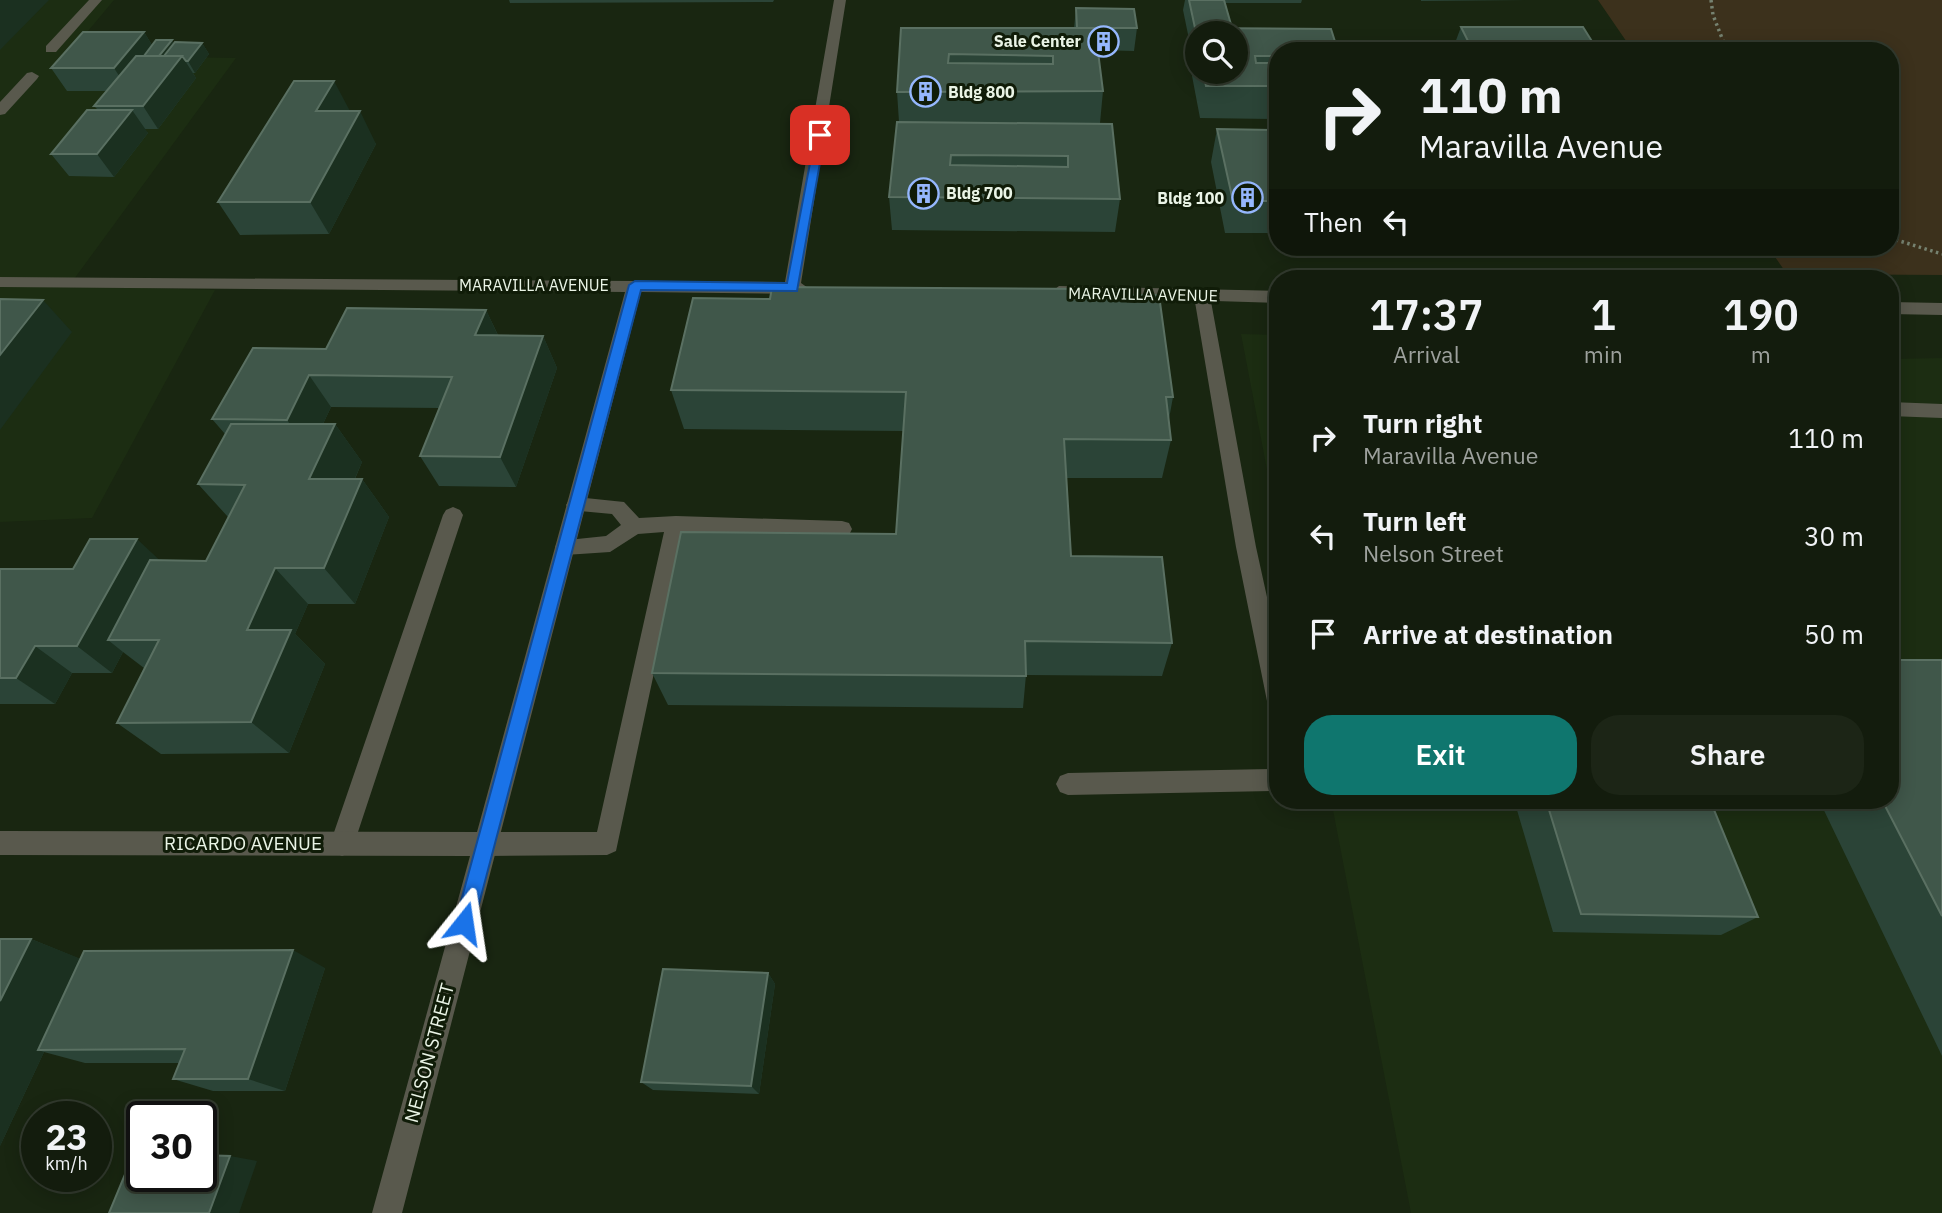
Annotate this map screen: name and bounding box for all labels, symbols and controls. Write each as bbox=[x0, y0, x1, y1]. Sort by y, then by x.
map controls bbox=[1185, 21, 1248, 84]
button: search bbox=[1185, 21, 1248, 84]
building icon: Sale Center bbox=[1087, 24, 1121, 58]
place label: Sale Center bbox=[994, 31, 1082, 51]
text: 110 m bbox=[1419, 63, 1563, 126]
icon: right bbox=[1304, 70, 1395, 161]
building icon: Bldg 800 bbox=[908, 75, 942, 109]
place label: Bldg 800 bbox=[948, 82, 1015, 102]
pin bbox=[790, 105, 850, 165]
icon: arrive bbox=[801, 116, 839, 154]
text: Maravilla Avenue bbox=[1419, 125, 1663, 167]
building icon: Bldg 700 bbox=[906, 176, 940, 210]
building icon: Bldg 100 bbox=[1230, 181, 1264, 215]
place label: Bldg 700 bbox=[946, 183, 1013, 203]
place label: Bldg 100 bbox=[1157, 188, 1224, 208]
icon: left bbox=[1377, 203, 1415, 241]
text: Then bbox=[1304, 205, 1363, 239]
street label: MARAVILLA AVENUE bbox=[459, 275, 609, 295]
street label: MARAVILLA AVENUE bbox=[1068, 283, 1218, 305]
text: 17:37 bbox=[1369, 287, 1484, 342]
text: 1 bbox=[1591, 287, 1616, 342]
text: 190 bbox=[1723, 287, 1799, 342]
text: Arrival bbox=[1393, 339, 1460, 369]
text: min bbox=[1584, 339, 1623, 369]
text: m bbox=[1751, 339, 1771, 369]
text: Turn right bbox=[1363, 406, 1482, 440]
icon: right bbox=[1304, 419, 1342, 457]
text: 110 m bbox=[1788, 421, 1864, 455]
text: Maravilla Avenue bbox=[1363, 440, 1538, 470]
text: Turn left bbox=[1363, 504, 1466, 538]
icon: left bbox=[1304, 517, 1342, 555]
text: 30 m bbox=[1804, 519, 1864, 553]
text: Nelson Street bbox=[1363, 538, 1504, 568]
icon: arrive bbox=[1304, 615, 1342, 653]
text: Arrive at destination bbox=[1363, 617, 1613, 651]
text: 50 m bbox=[1804, 617, 1864, 651]
button: Exit bbox=[1304, 715, 1577, 795]
button: Share bbox=[1591, 715, 1864, 795]
street label: RICARDO AVENUE bbox=[164, 831, 322, 855]
position arrow bbox=[427, 886, 501, 960]
street label: NELSON STREET bbox=[399, 981, 459, 1125]
speed limit sign: 30 bbox=[126, 1101, 217, 1192]
text: 23 bbox=[45, 1114, 88, 1160]
text: km/h bbox=[45, 1152, 88, 1175]

